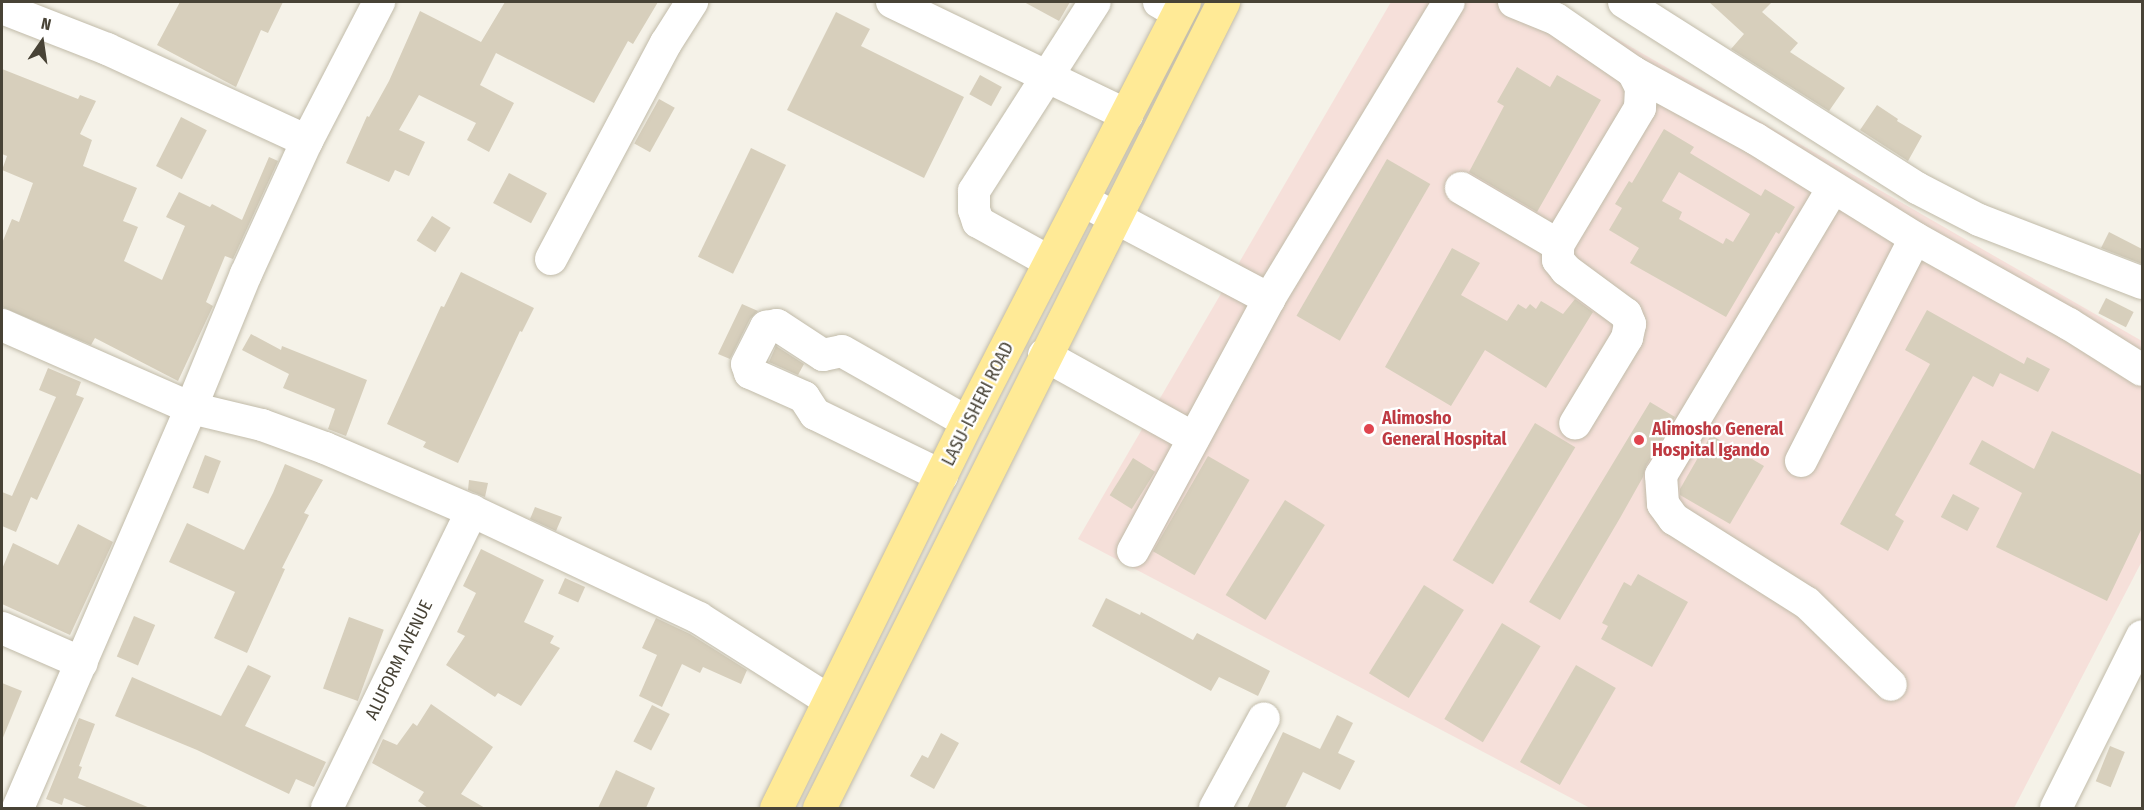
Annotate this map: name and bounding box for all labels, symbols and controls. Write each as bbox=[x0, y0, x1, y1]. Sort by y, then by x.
north arrow bbox=[12, 12, 72, 72]
text: N bbox=[39, 14, 53, 34]
street label: LASU-ISHERI ROAD bbox=[937, 338, 1019, 470]
place label: Alimosho General Hospital bbox=[1382, 408, 1506, 450]
place label: Alimosho General Hospital Igando bbox=[1652, 419, 1783, 462]
marker: Alimosho General Hospital bbox=[1360, 420, 1378, 438]
marker: Alimosho General Hospital Igando bbox=[1630, 431, 1648, 449]
street label: ALUFORM AVENUE bbox=[361, 597, 437, 723]

